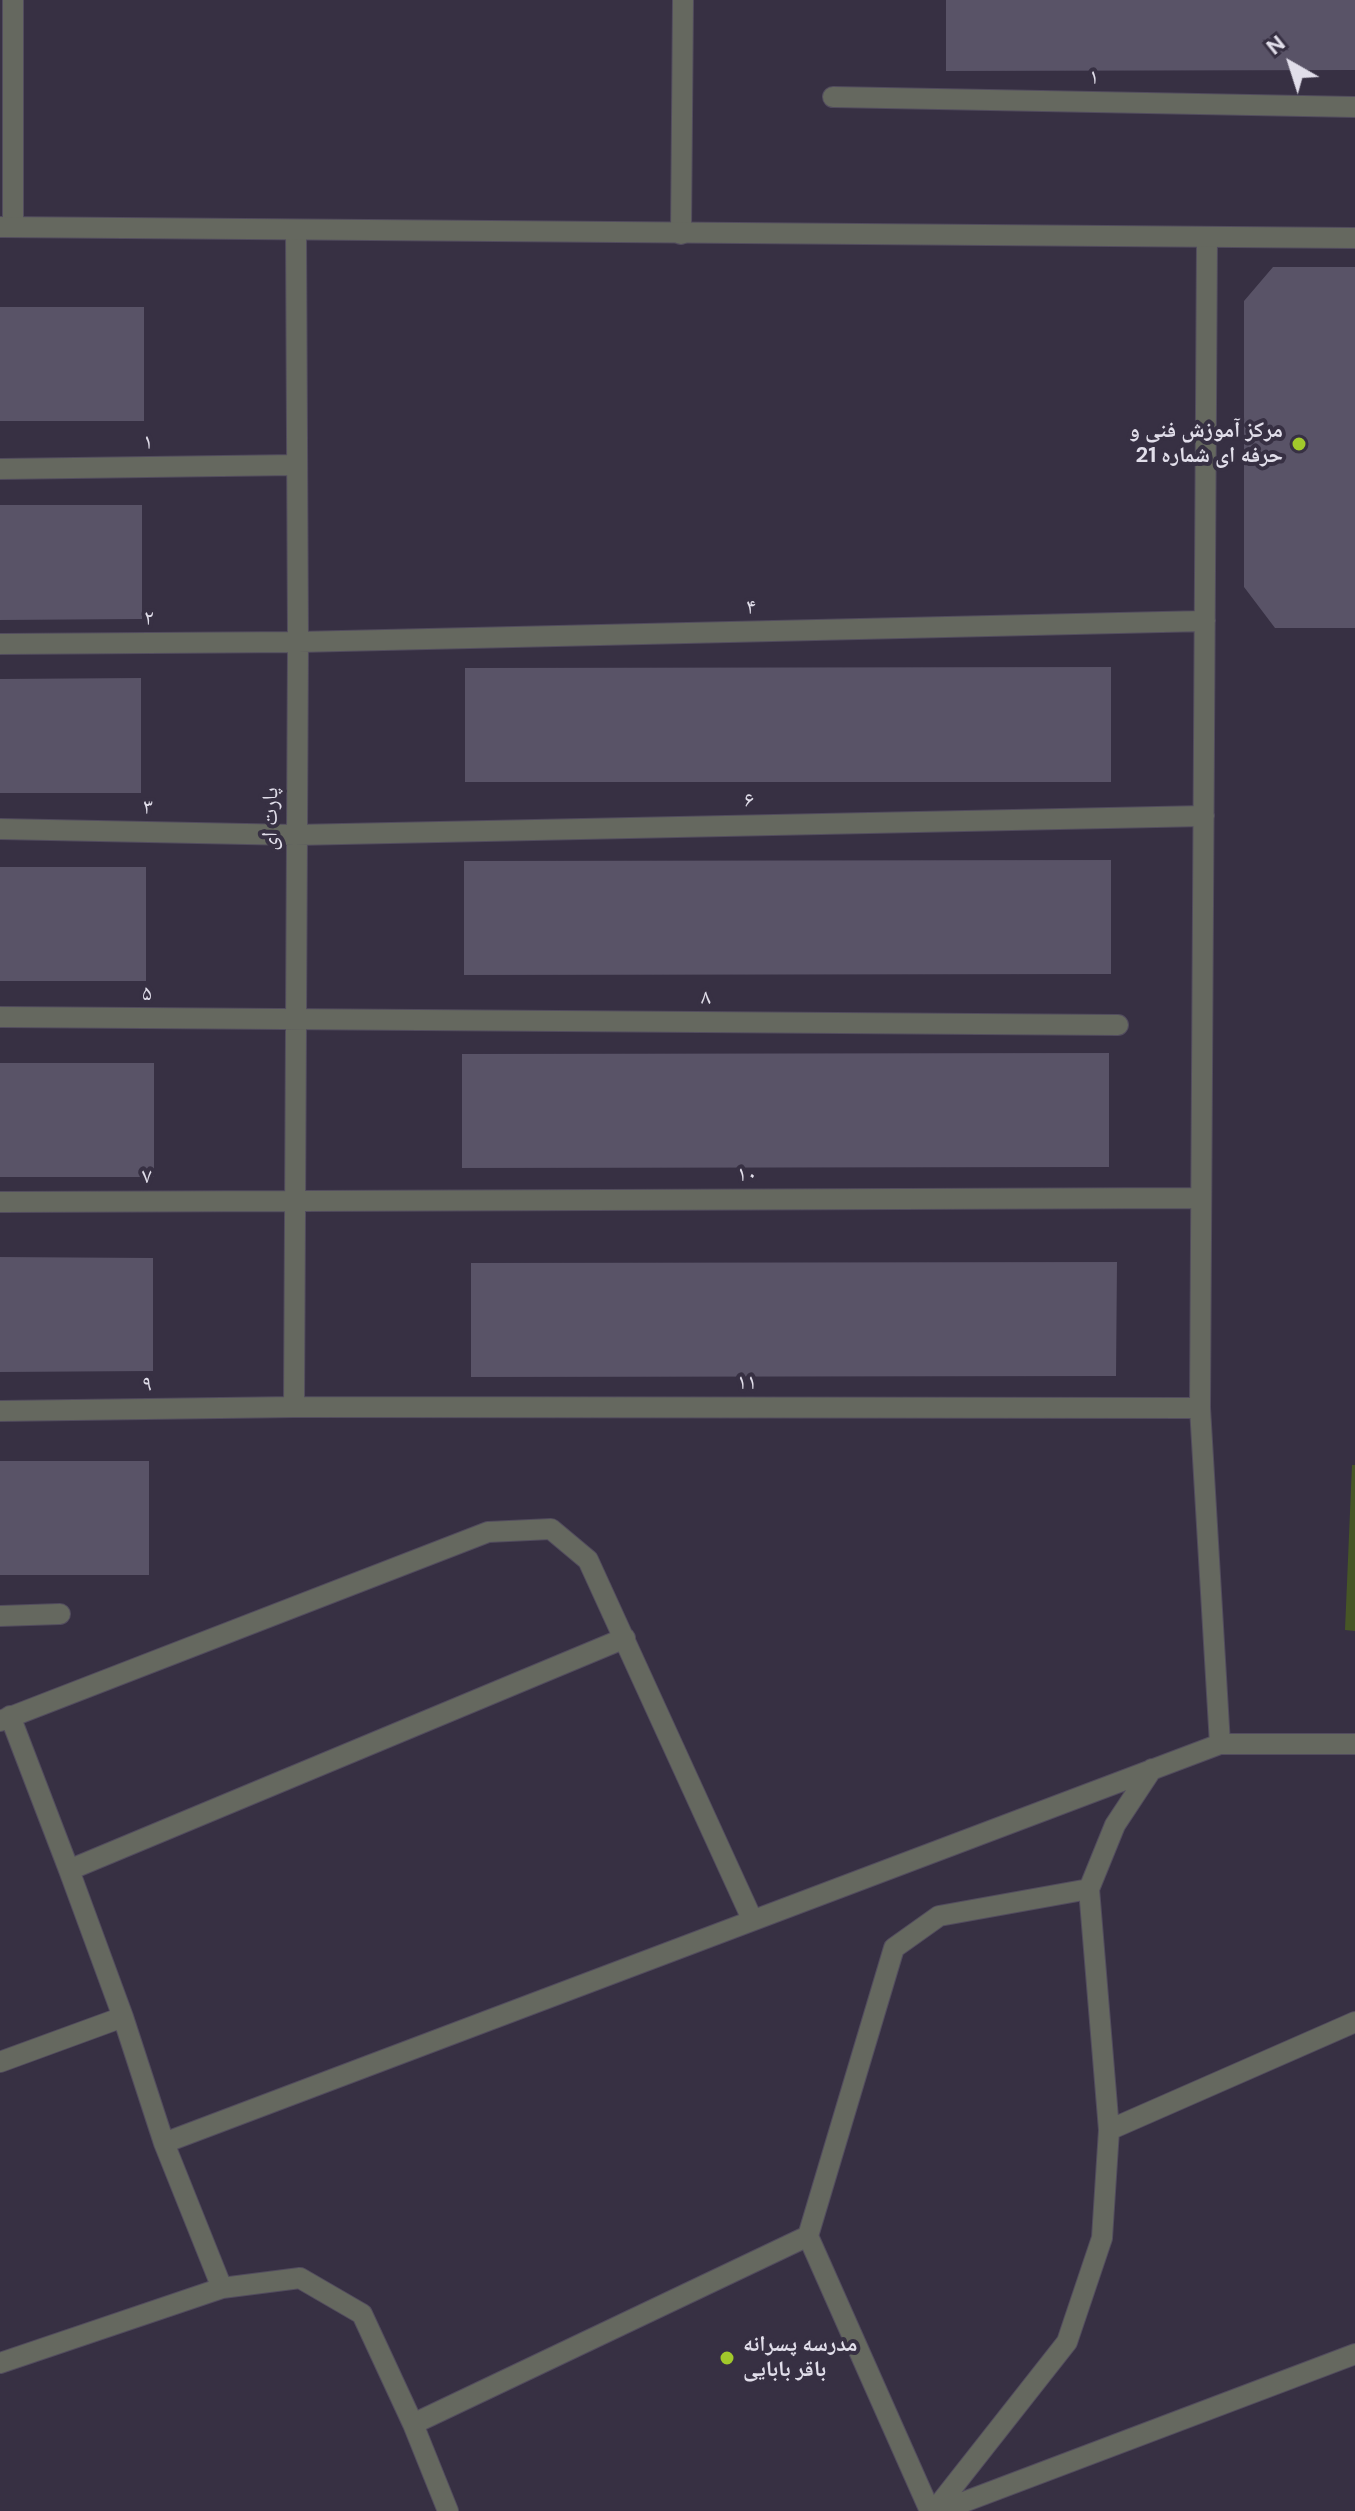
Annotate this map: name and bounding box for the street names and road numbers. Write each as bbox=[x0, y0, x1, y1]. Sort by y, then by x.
street label: ۱ bbox=[1089, 65, 1099, 91]
street label: ۱ bbox=[143, 430, 153, 456]
street label: ۴ bbox=[746, 595, 756, 621]
street label: ۲ bbox=[144, 606, 154, 632]
street label: پارت ای bbox=[257, 787, 285, 851]
street label: ۶ bbox=[744, 788, 754, 814]
street label: ۳ bbox=[143, 795, 153, 821]
street label: ۵ bbox=[142, 981, 152, 1007]
street label: ۸ bbox=[701, 985, 711, 1011]
street label: ۱۰ bbox=[737, 1162, 757, 1188]
street label: ۷ bbox=[142, 1164, 152, 1190]
street label: ۱۱ bbox=[737, 1370, 757, 1396]
street label: ۹ bbox=[142, 1372, 152, 1398]

